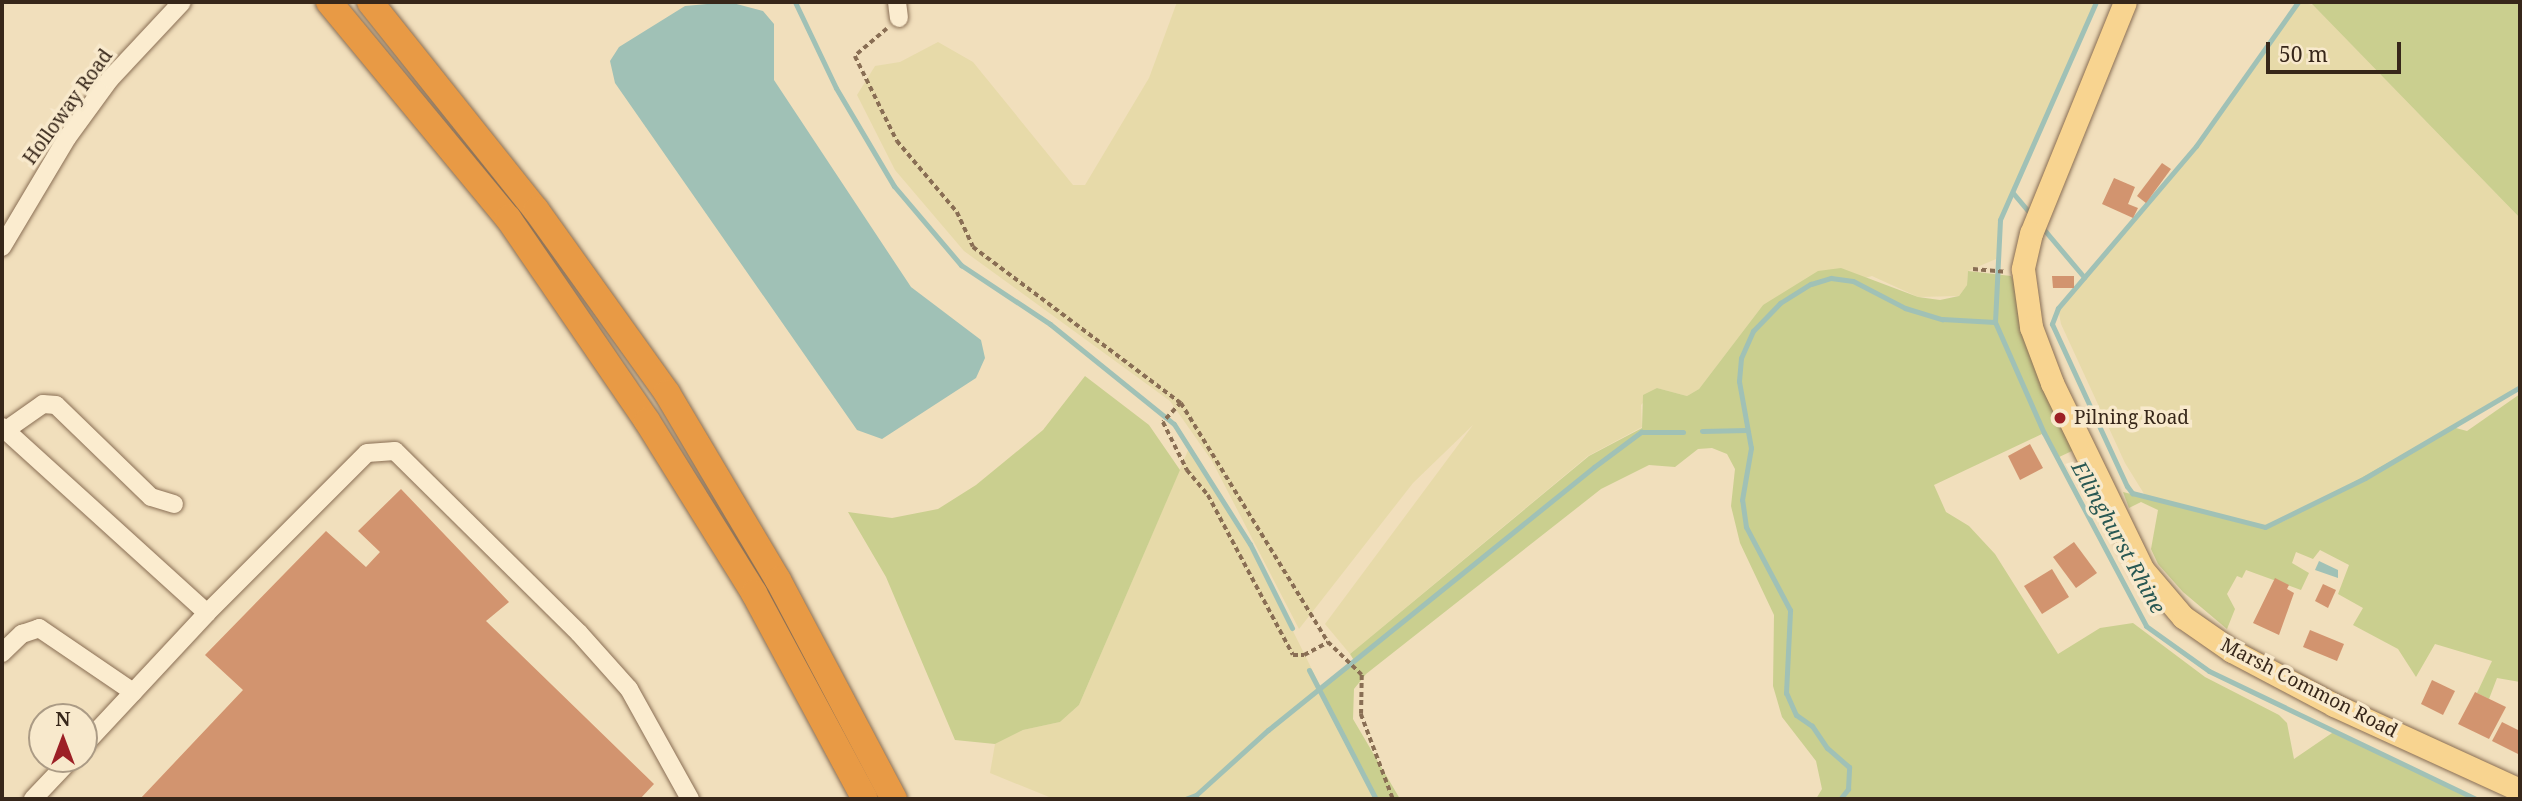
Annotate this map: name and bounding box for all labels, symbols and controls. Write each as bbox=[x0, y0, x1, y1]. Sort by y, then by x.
scale bar bbox=[2270, 28, 2405, 72]
text: 50 m bbox=[2279, 40, 2328, 68]
street label: Holloway Road bbox=[19, 45, 117, 169]
place label: Pilning Road bbox=[2074, 407, 2189, 429]
marker: Pilning Road bbox=[2052, 410, 2068, 426]
water label: Ellinghurst Rhine bbox=[2067, 456, 2171, 618]
street label: Marsh Common Road bbox=[2217, 633, 2401, 743]
north arrow bbox=[28, 703, 98, 773]
text: N bbox=[56, 706, 70, 732]

